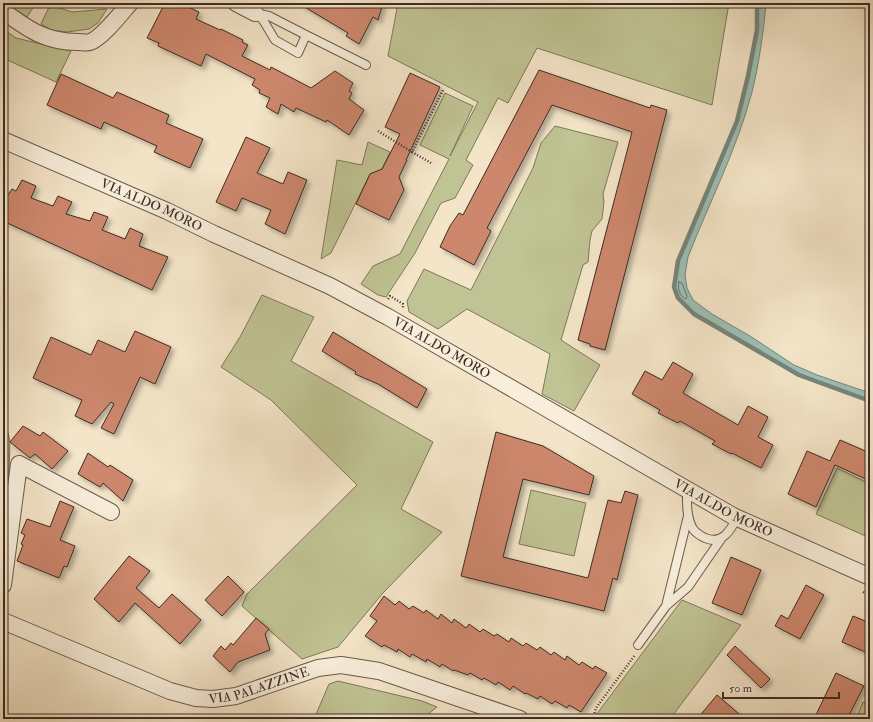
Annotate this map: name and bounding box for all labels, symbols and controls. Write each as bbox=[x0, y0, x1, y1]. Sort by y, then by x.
street label: VIA ALDO MORO bbox=[98, 175, 205, 235]
street label: VIA ALDO MORO bbox=[390, 314, 493, 382]
street label: VIA ALDO MORO bbox=[671, 476, 775, 541]
street label: VIA PALAZZINE bbox=[208, 664, 312, 707]
scale bar bbox=[723, 674, 839, 700]
text: 50 m bbox=[729, 681, 753, 696]

